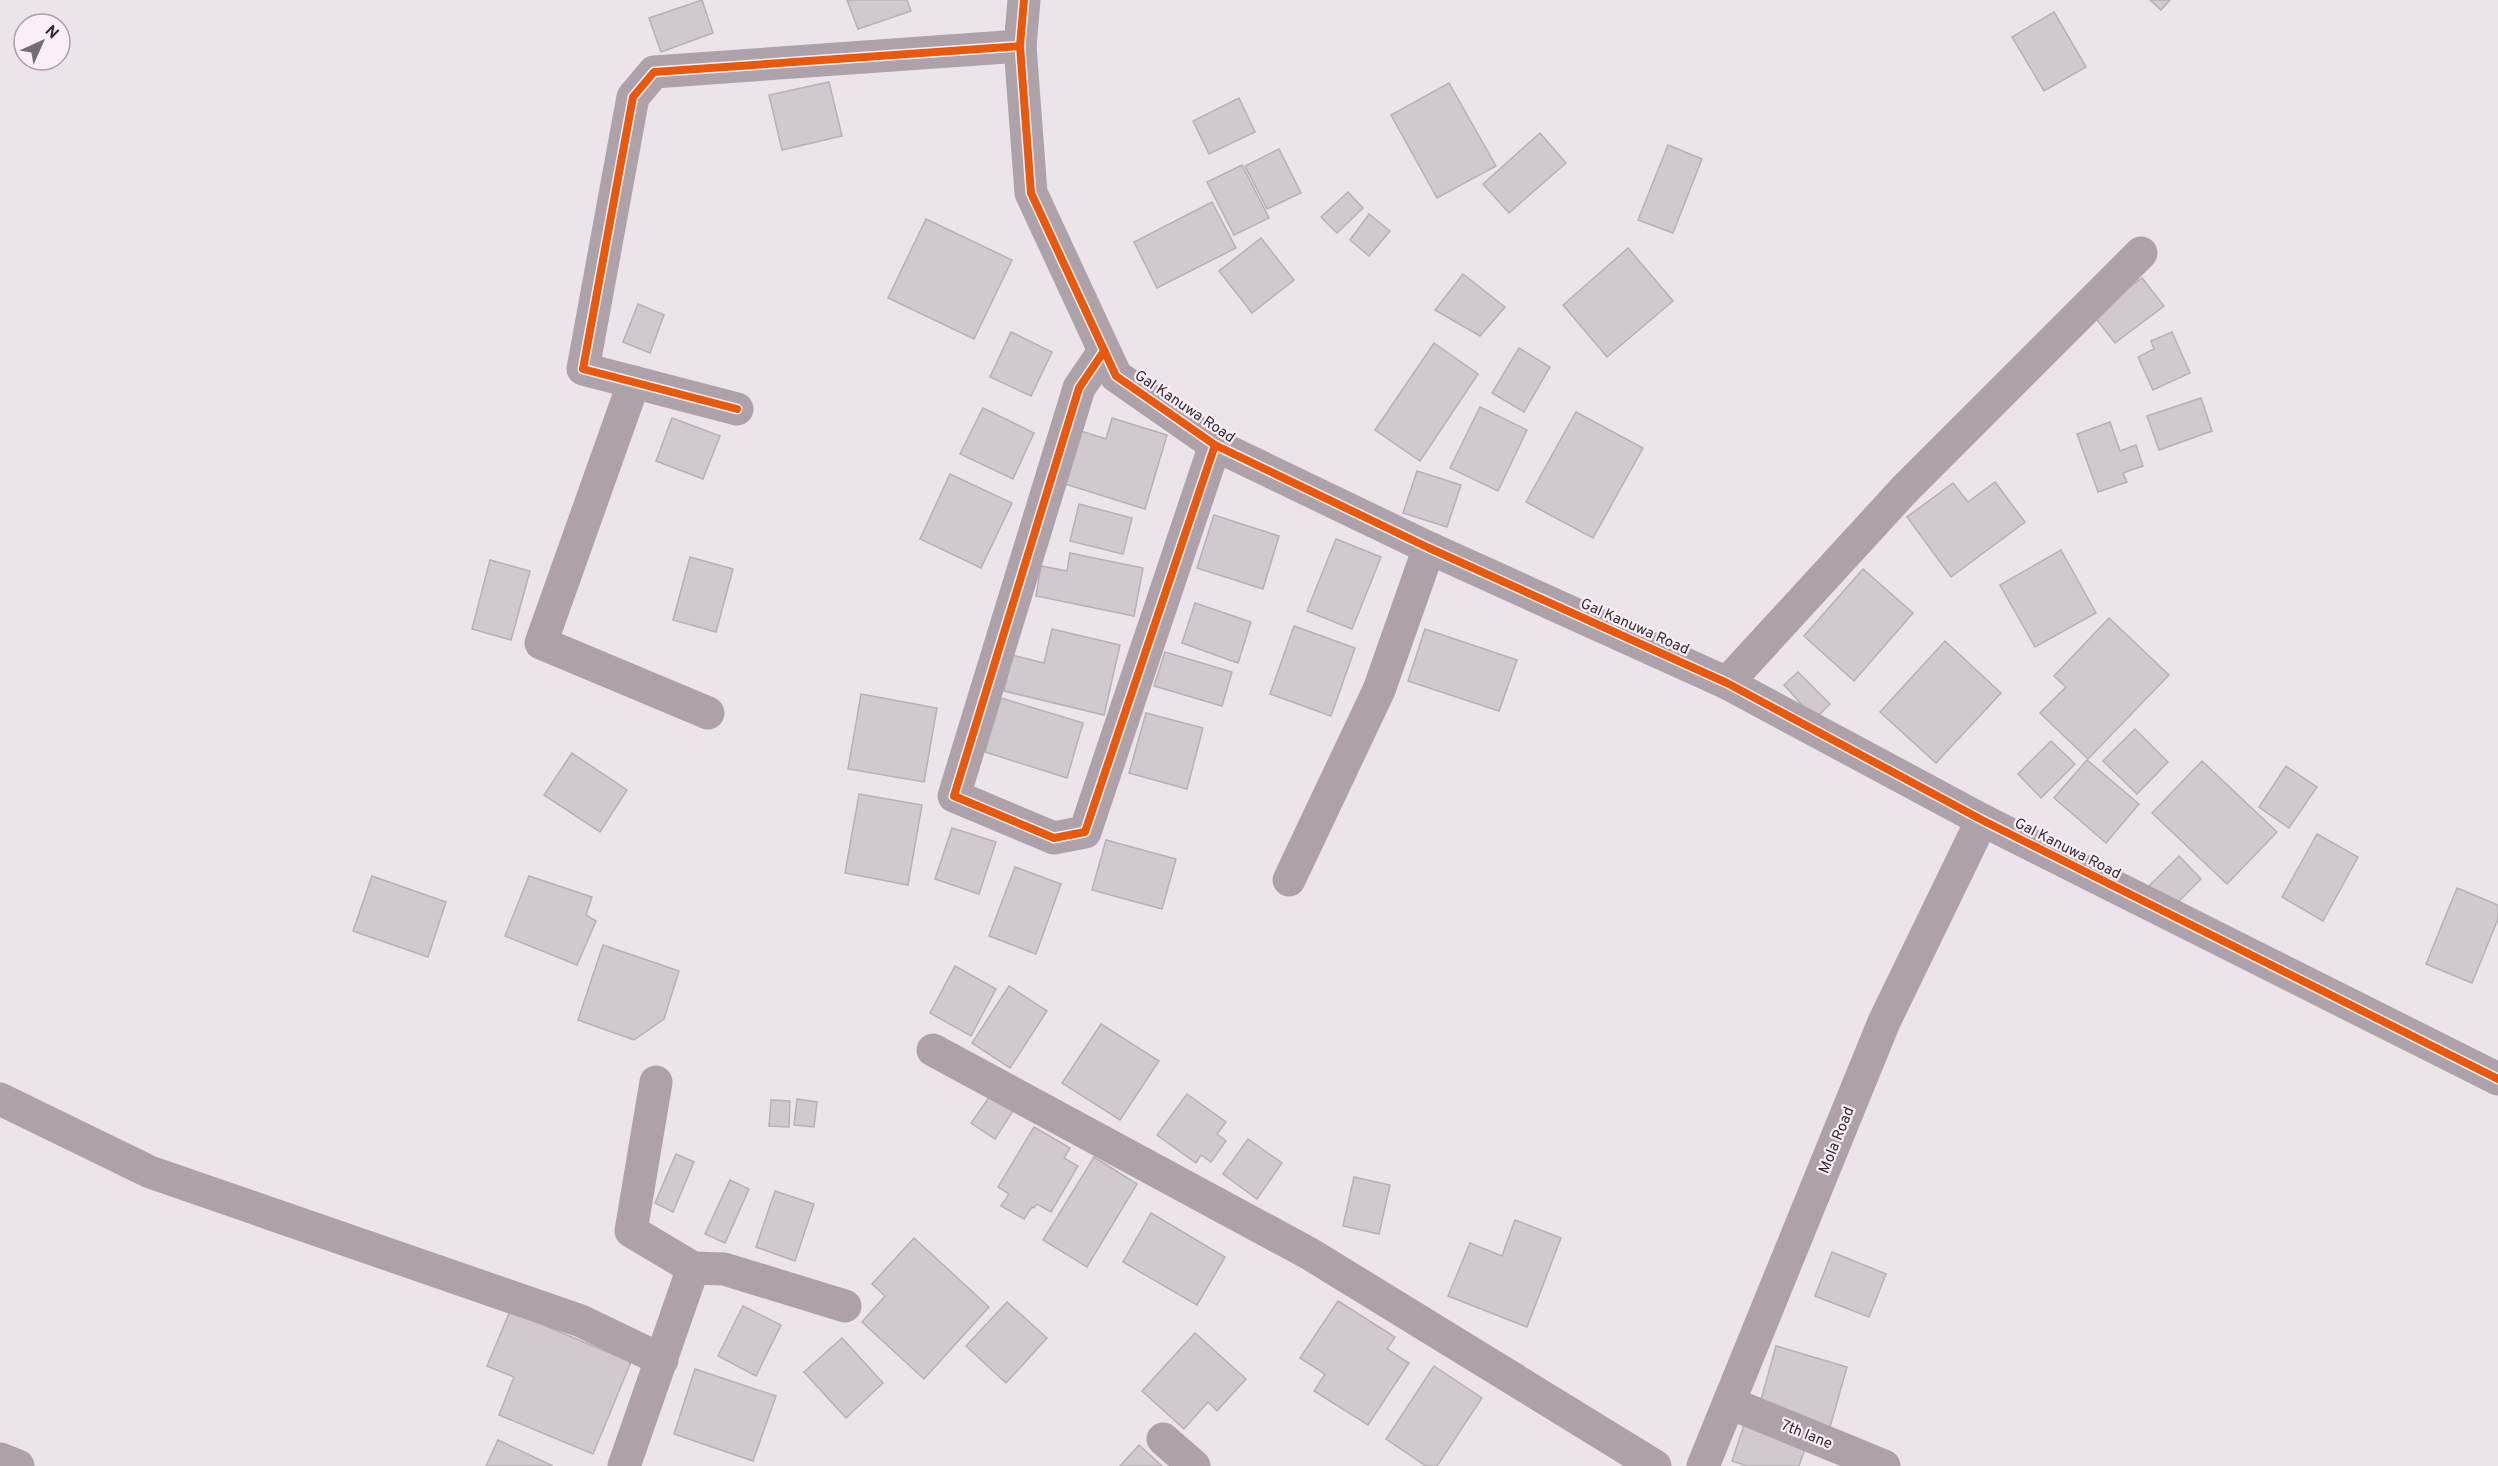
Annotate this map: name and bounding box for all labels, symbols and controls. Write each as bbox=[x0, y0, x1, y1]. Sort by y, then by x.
north arrow bbox=[12, 12, 72, 72]
text: N bbox=[40, 22, 62, 44]
street label: Gal Kanuwa Road bbox=[1130, 367, 1238, 448]
street label: Gal Kanuwa Road bbox=[1577, 595, 1692, 660]
street label: Gal Kanuwa Road bbox=[2011, 814, 2124, 884]
street label: Mola Road bbox=[1815, 1104, 1859, 1177]
street label: 7th lane bbox=[1778, 1417, 1835, 1454]

